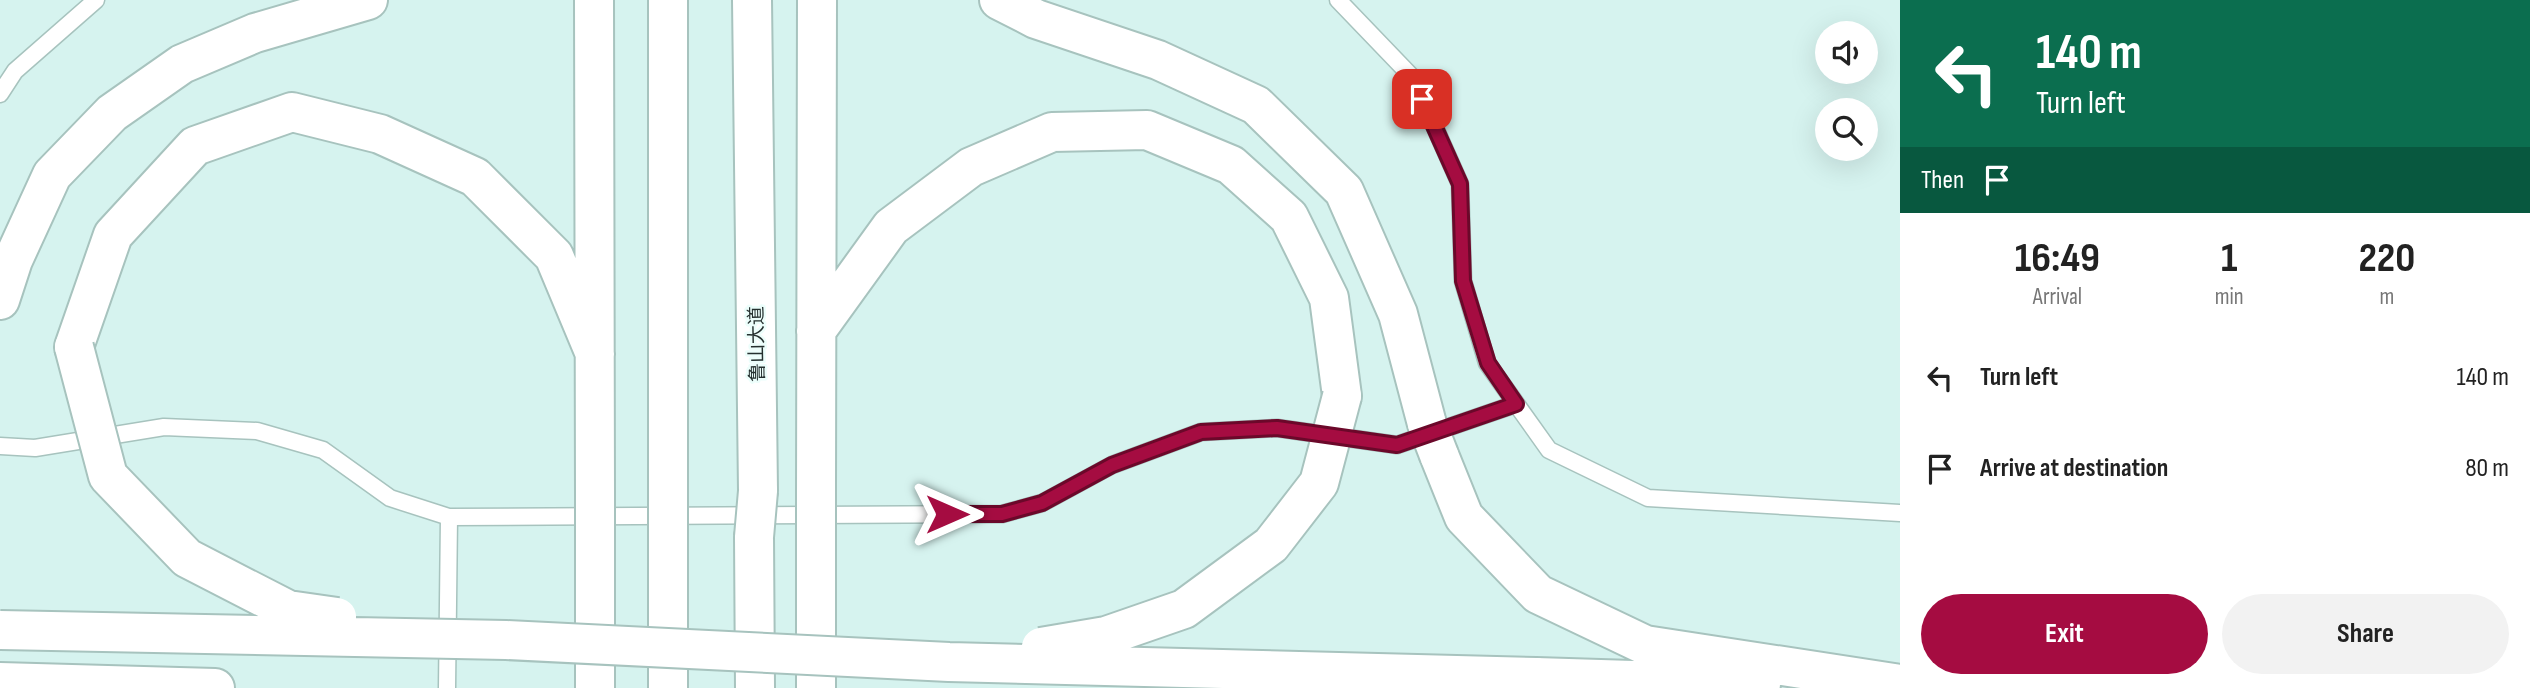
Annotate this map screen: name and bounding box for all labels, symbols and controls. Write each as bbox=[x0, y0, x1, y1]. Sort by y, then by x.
map controls bbox=[1815, 21, 1878, 161]
button: sound bbox=[1815, 21, 1878, 84]
text: 140 m bbox=[2036, 24, 2142, 83]
icon: left bbox=[1921, 28, 2012, 119]
pin bbox=[1392, 69, 1452, 129]
icon: arrive bbox=[1403, 80, 1441, 118]
text: Turn left bbox=[2036, 84, 2126, 123]
button: search bbox=[1815, 98, 1878, 161]
icon: arrive bbox=[1978, 161, 2016, 199]
text: Then bbox=[1921, 165, 1964, 196]
text: 16:49 bbox=[2015, 233, 2100, 284]
text: 1 bbox=[2221, 233, 2237, 284]
text: 220 bbox=[2358, 233, 2415, 284]
text: Arrival bbox=[2033, 283, 2082, 311]
text: min bbox=[2215, 283, 2244, 311]
text: m bbox=[2379, 283, 2394, 311]
street label: 鲁山大道 bbox=[745, 306, 770, 382]
icon: left bbox=[1921, 359, 1959, 397]
text: Turn left bbox=[1980, 362, 2058, 393]
text: 140 m bbox=[2457, 362, 2509, 393]
icon: arrive bbox=[1921, 450, 1959, 488]
text: Arrive at destination bbox=[1980, 453, 2168, 484]
text: 80 m bbox=[2465, 453, 2509, 484]
position arrow bbox=[910, 477, 984, 551]
button: Exit bbox=[1921, 594, 2208, 674]
button: Share bbox=[2222, 594, 2509, 674]

